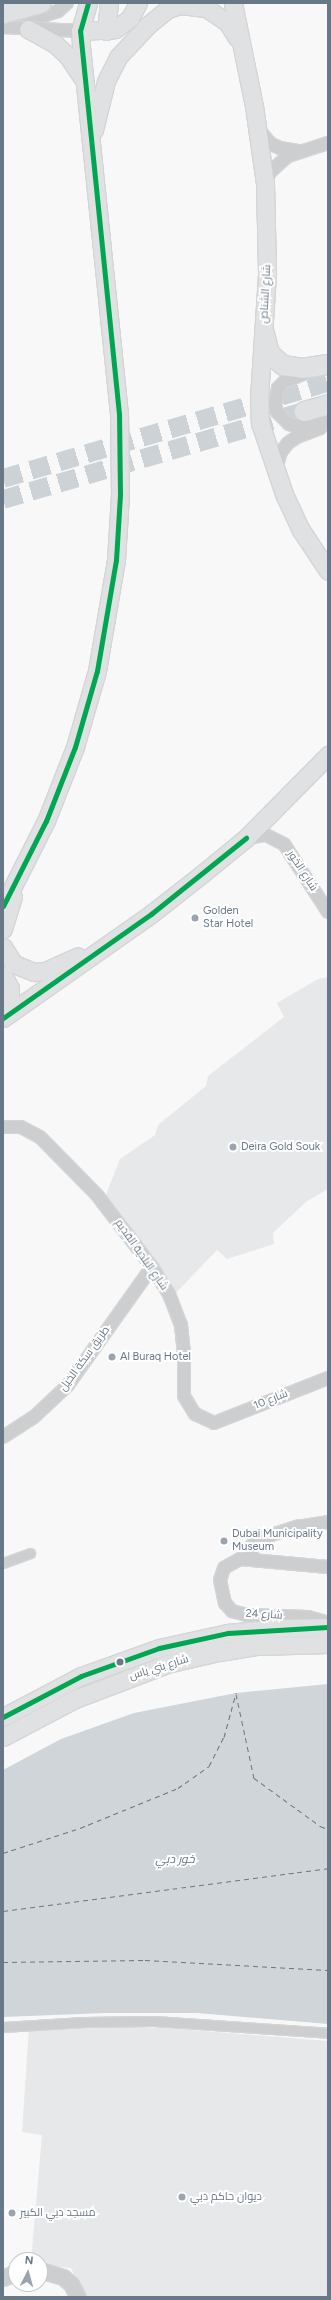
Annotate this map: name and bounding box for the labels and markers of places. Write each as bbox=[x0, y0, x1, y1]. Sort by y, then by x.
place label: Golden Star Hotel bbox=[203, 905, 253, 931]
marker: Golden Star Hotel bbox=[190, 913, 200, 923]
place label: Deira Gold Souk bbox=[241, 1140, 320, 1154]
marker: Deira Gold Souk bbox=[228, 1142, 238, 1152]
place label: Al Buraq Hotel bbox=[120, 1350, 191, 1364]
marker: Al Buraq Hotel bbox=[107, 1352, 117, 1362]
place label: Dubai Municipality Museum bbox=[232, 1528, 323, 1554]
marker: Dubai Municipality Museum bbox=[219, 1536, 229, 1546]
unlabelled marker bbox=[115, 1657, 125, 1667]
place label: ديوان حاكم دبي bbox=[190, 2190, 262, 2204]
marker: ديوان حاكم دبي bbox=[177, 2192, 187, 2202]
place label: مسجد دبي الكبير bbox=[20, 2206, 95, 2220]
marker: مسجد دبي الكبير bbox=[7, 2208, 17, 2218]

